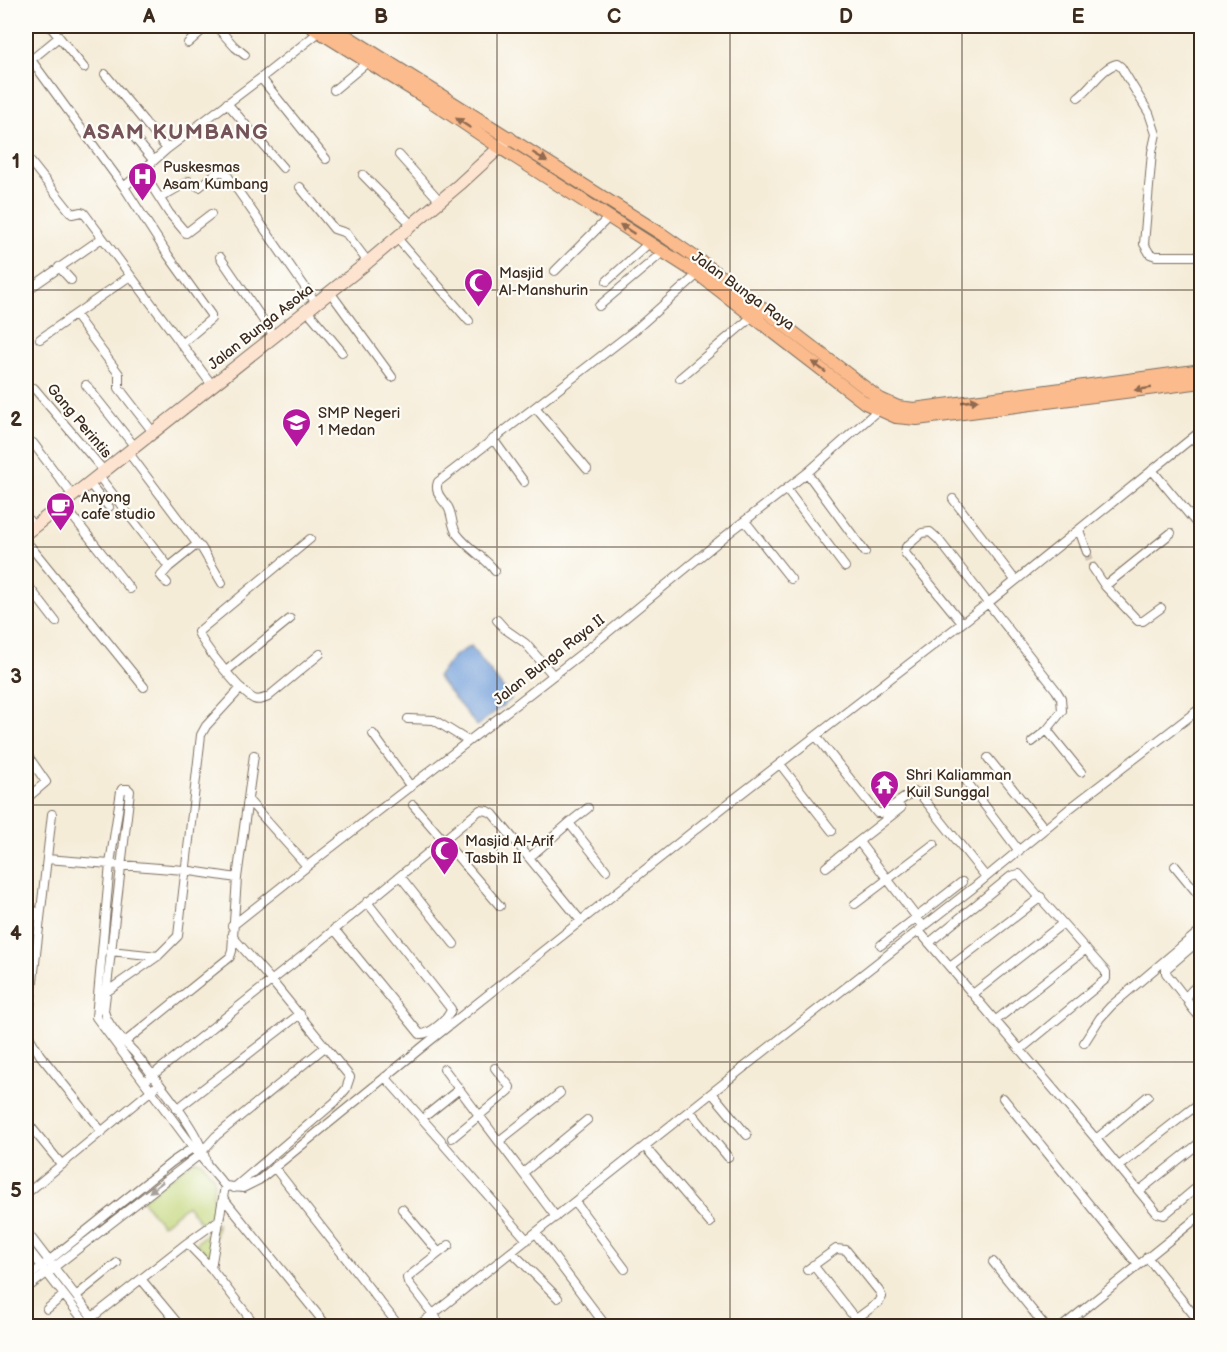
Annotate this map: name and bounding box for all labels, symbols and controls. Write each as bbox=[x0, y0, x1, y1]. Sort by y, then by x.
text: A bbox=[142, 5, 156, 29]
text: B bbox=[374, 5, 388, 29]
text: C bbox=[607, 5, 621, 29]
text: D bbox=[839, 5, 853, 29]
text: E bbox=[1072, 5, 1085, 29]
one-way arrow bbox=[456, 117, 472, 129]
district label: ASAM KUMBANG bbox=[82, 120, 269, 145]
text: 1 bbox=[12, 150, 20, 174]
one-way arrow bbox=[532, 152, 548, 163]
place label: Puskesmas Asam Kumbang bbox=[163, 158, 268, 194]
hospital icon: Puskesmas Asam Kumbang bbox=[126, 160, 158, 202]
one-way arrow bbox=[619, 223, 635, 234]
street label: Jalan Bunga Raya bbox=[688, 247, 798, 335]
place label: Masjid Al-Manshurin bbox=[499, 264, 588, 300]
mosque icon: Masjid Al-Manshurin bbox=[462, 266, 494, 308]
street label: Jalan Bunga Asoka bbox=[204, 280, 318, 374]
one-way arrow bbox=[812, 361, 827, 373]
street label: Gang Perintis bbox=[42, 380, 116, 463]
one-way arrow bbox=[1134, 385, 1153, 394]
one-way arrow bbox=[960, 397, 979, 406]
place label: SMP Negeri 1 Medan bbox=[318, 404, 400, 440]
school or university icon: SMP Negeri 1 Medan bbox=[281, 406, 313, 448]
text: 2 bbox=[10, 408, 22, 432]
place label: Anyong cafe studio bbox=[81, 488, 155, 524]
cafe icon: Anyong cafe studio bbox=[44, 490, 76, 532]
street label: Jalan Bunga Raya II bbox=[490, 610, 609, 709]
text: 3 bbox=[10, 665, 22, 689]
place label: Shri Kaliamman Kuil Sunggal bbox=[906, 766, 1011, 802]
temple icon: Shri Kaliamman Kuil Sunggal bbox=[869, 768, 901, 810]
place label: Masjid Al-Arif Tasbih II bbox=[465, 832, 555, 868]
mosque icon: Masjid Al-Arif Tasbih II bbox=[428, 834, 460, 876]
text: 4 bbox=[10, 922, 22, 946]
text: 5 bbox=[10, 1179, 22, 1203]
one-way arrow bbox=[148, 1181, 164, 1193]

